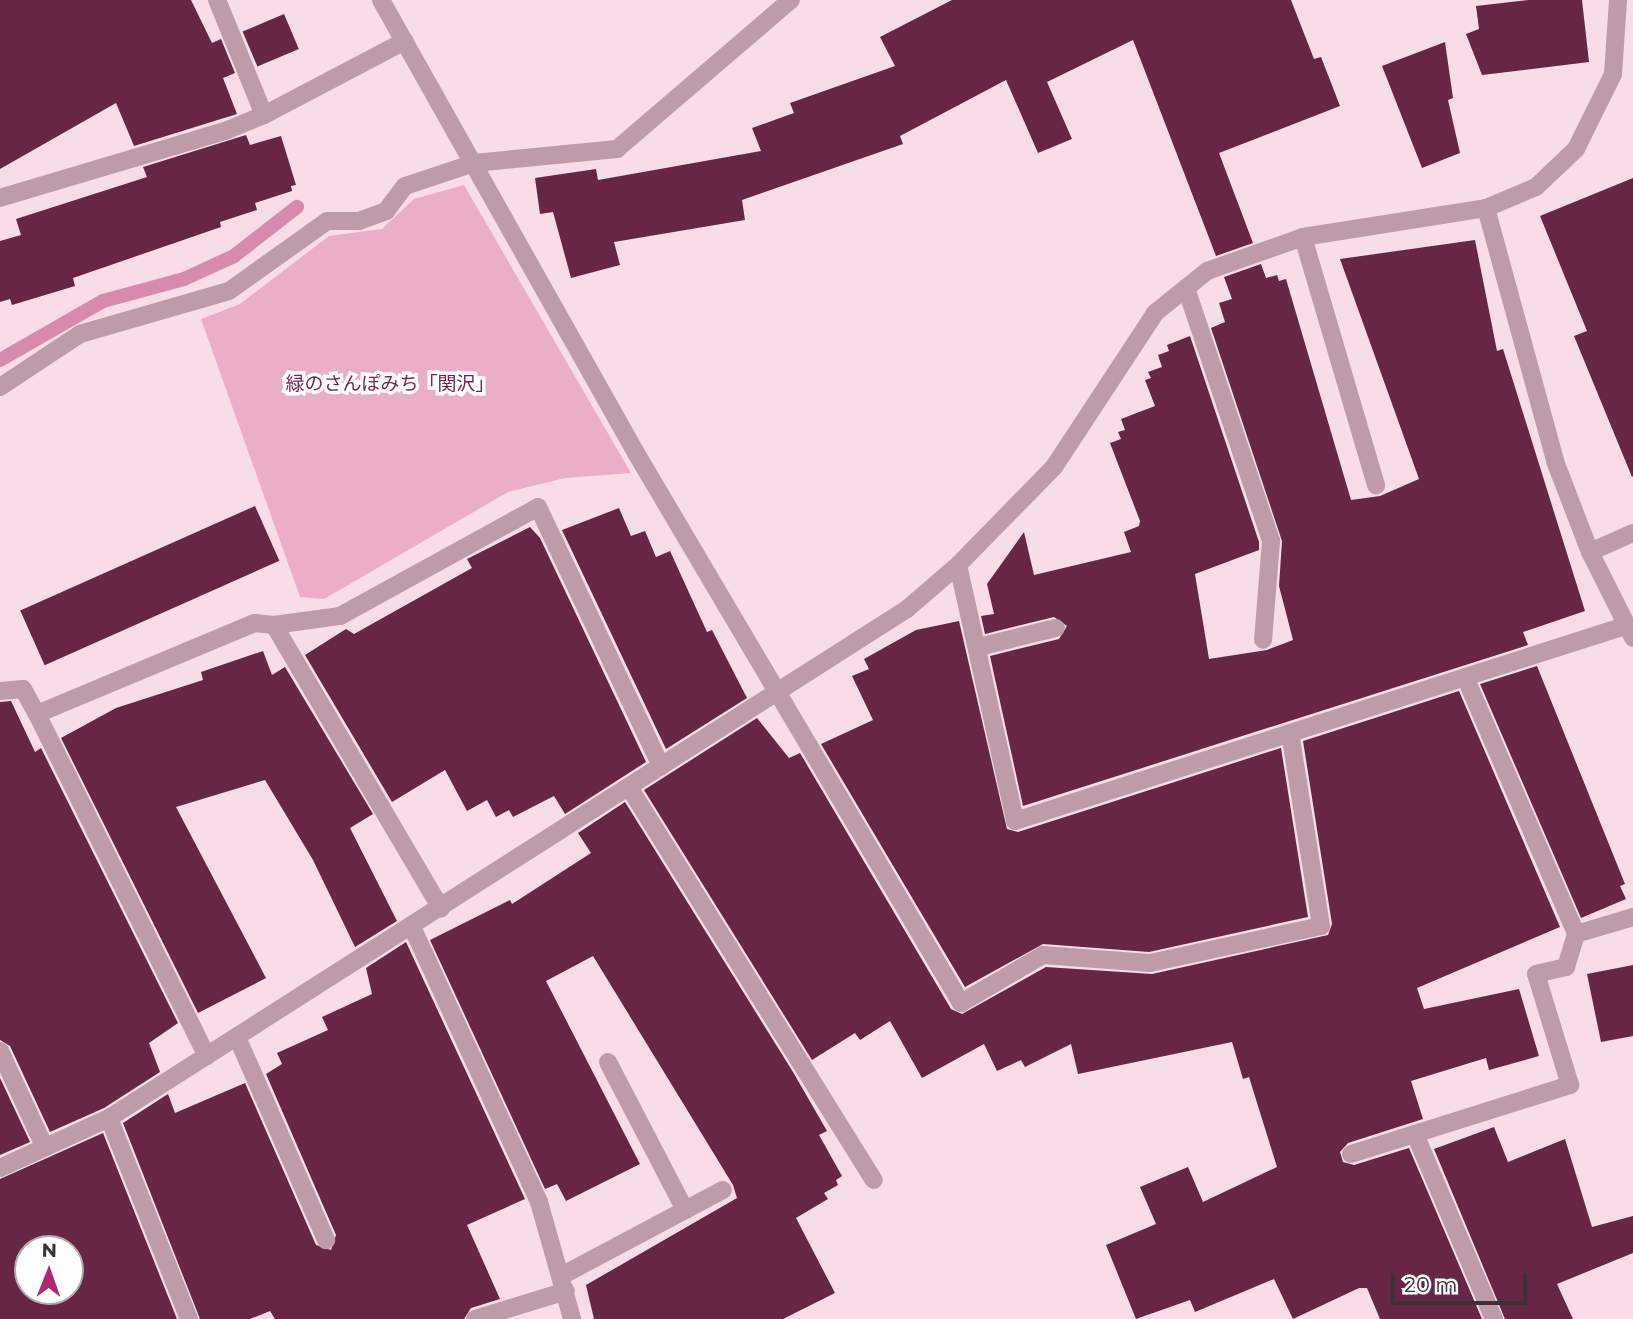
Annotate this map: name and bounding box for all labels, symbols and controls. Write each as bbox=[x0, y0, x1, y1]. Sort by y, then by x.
park label: 緑のさんぽみち「関沢」 bbox=[286, 373, 494, 395]
north arrow bbox=[14, 1235, 84, 1305]
text: N bbox=[41, 1239, 57, 1262]
scale bar bbox=[1395, 1260, 1532, 1304]
text: 20 m bbox=[1404, 1272, 1458, 1297]

